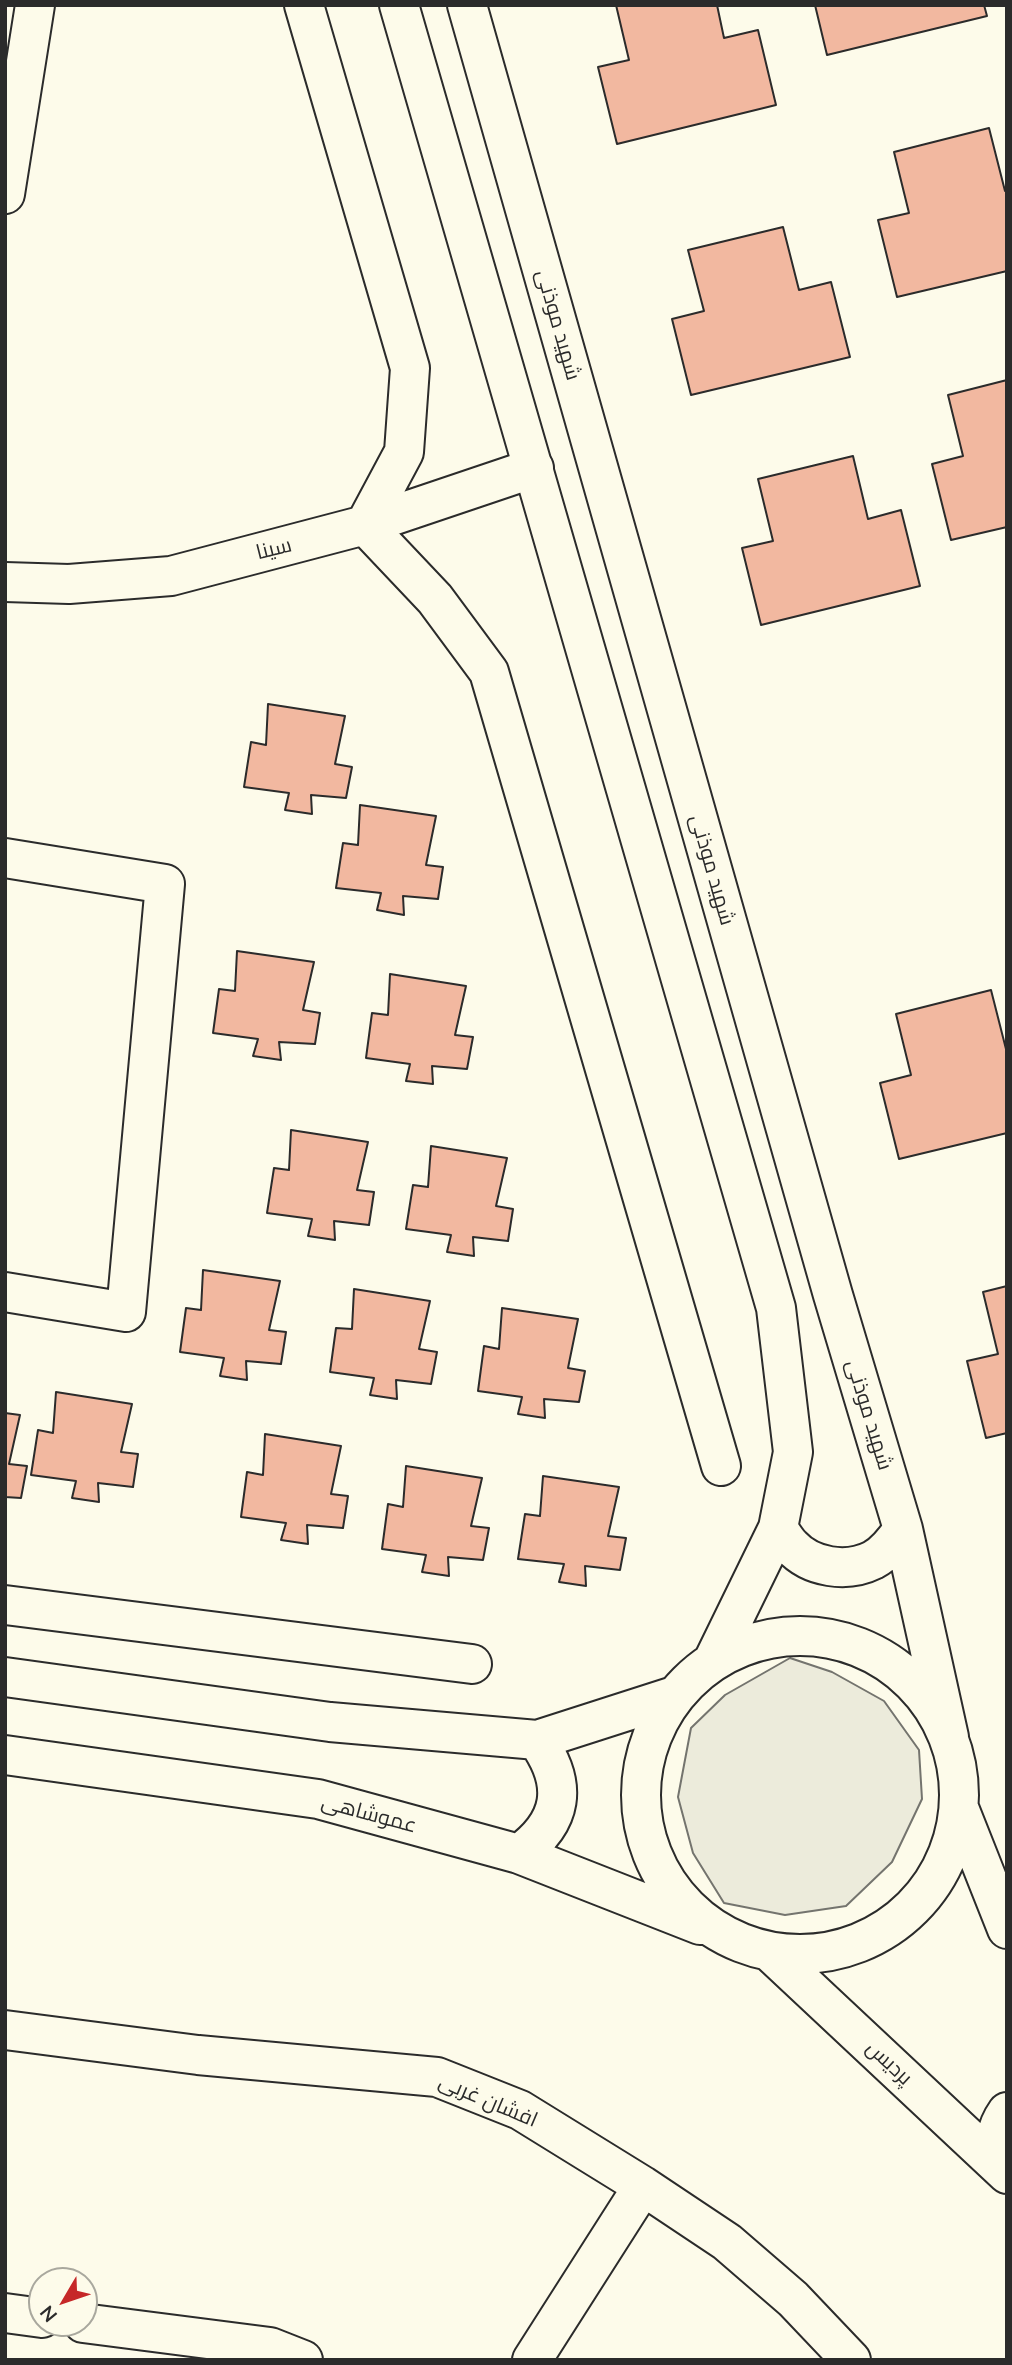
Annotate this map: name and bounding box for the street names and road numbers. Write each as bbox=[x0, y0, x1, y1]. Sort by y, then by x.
street label: شهید موذنی bbox=[530, 267, 586, 383]
street label: سینا bbox=[254, 532, 294, 566]
street label: شهید موذنی bbox=[684, 812, 740, 928]
street label: شهید موذنی bbox=[840, 1357, 898, 1473]
street label: عموشاهی bbox=[319, 1789, 419, 1839]
street label: پردیس bbox=[861, 2035, 917, 2091]
street label: افشان غربی bbox=[435, 2069, 541, 2133]

